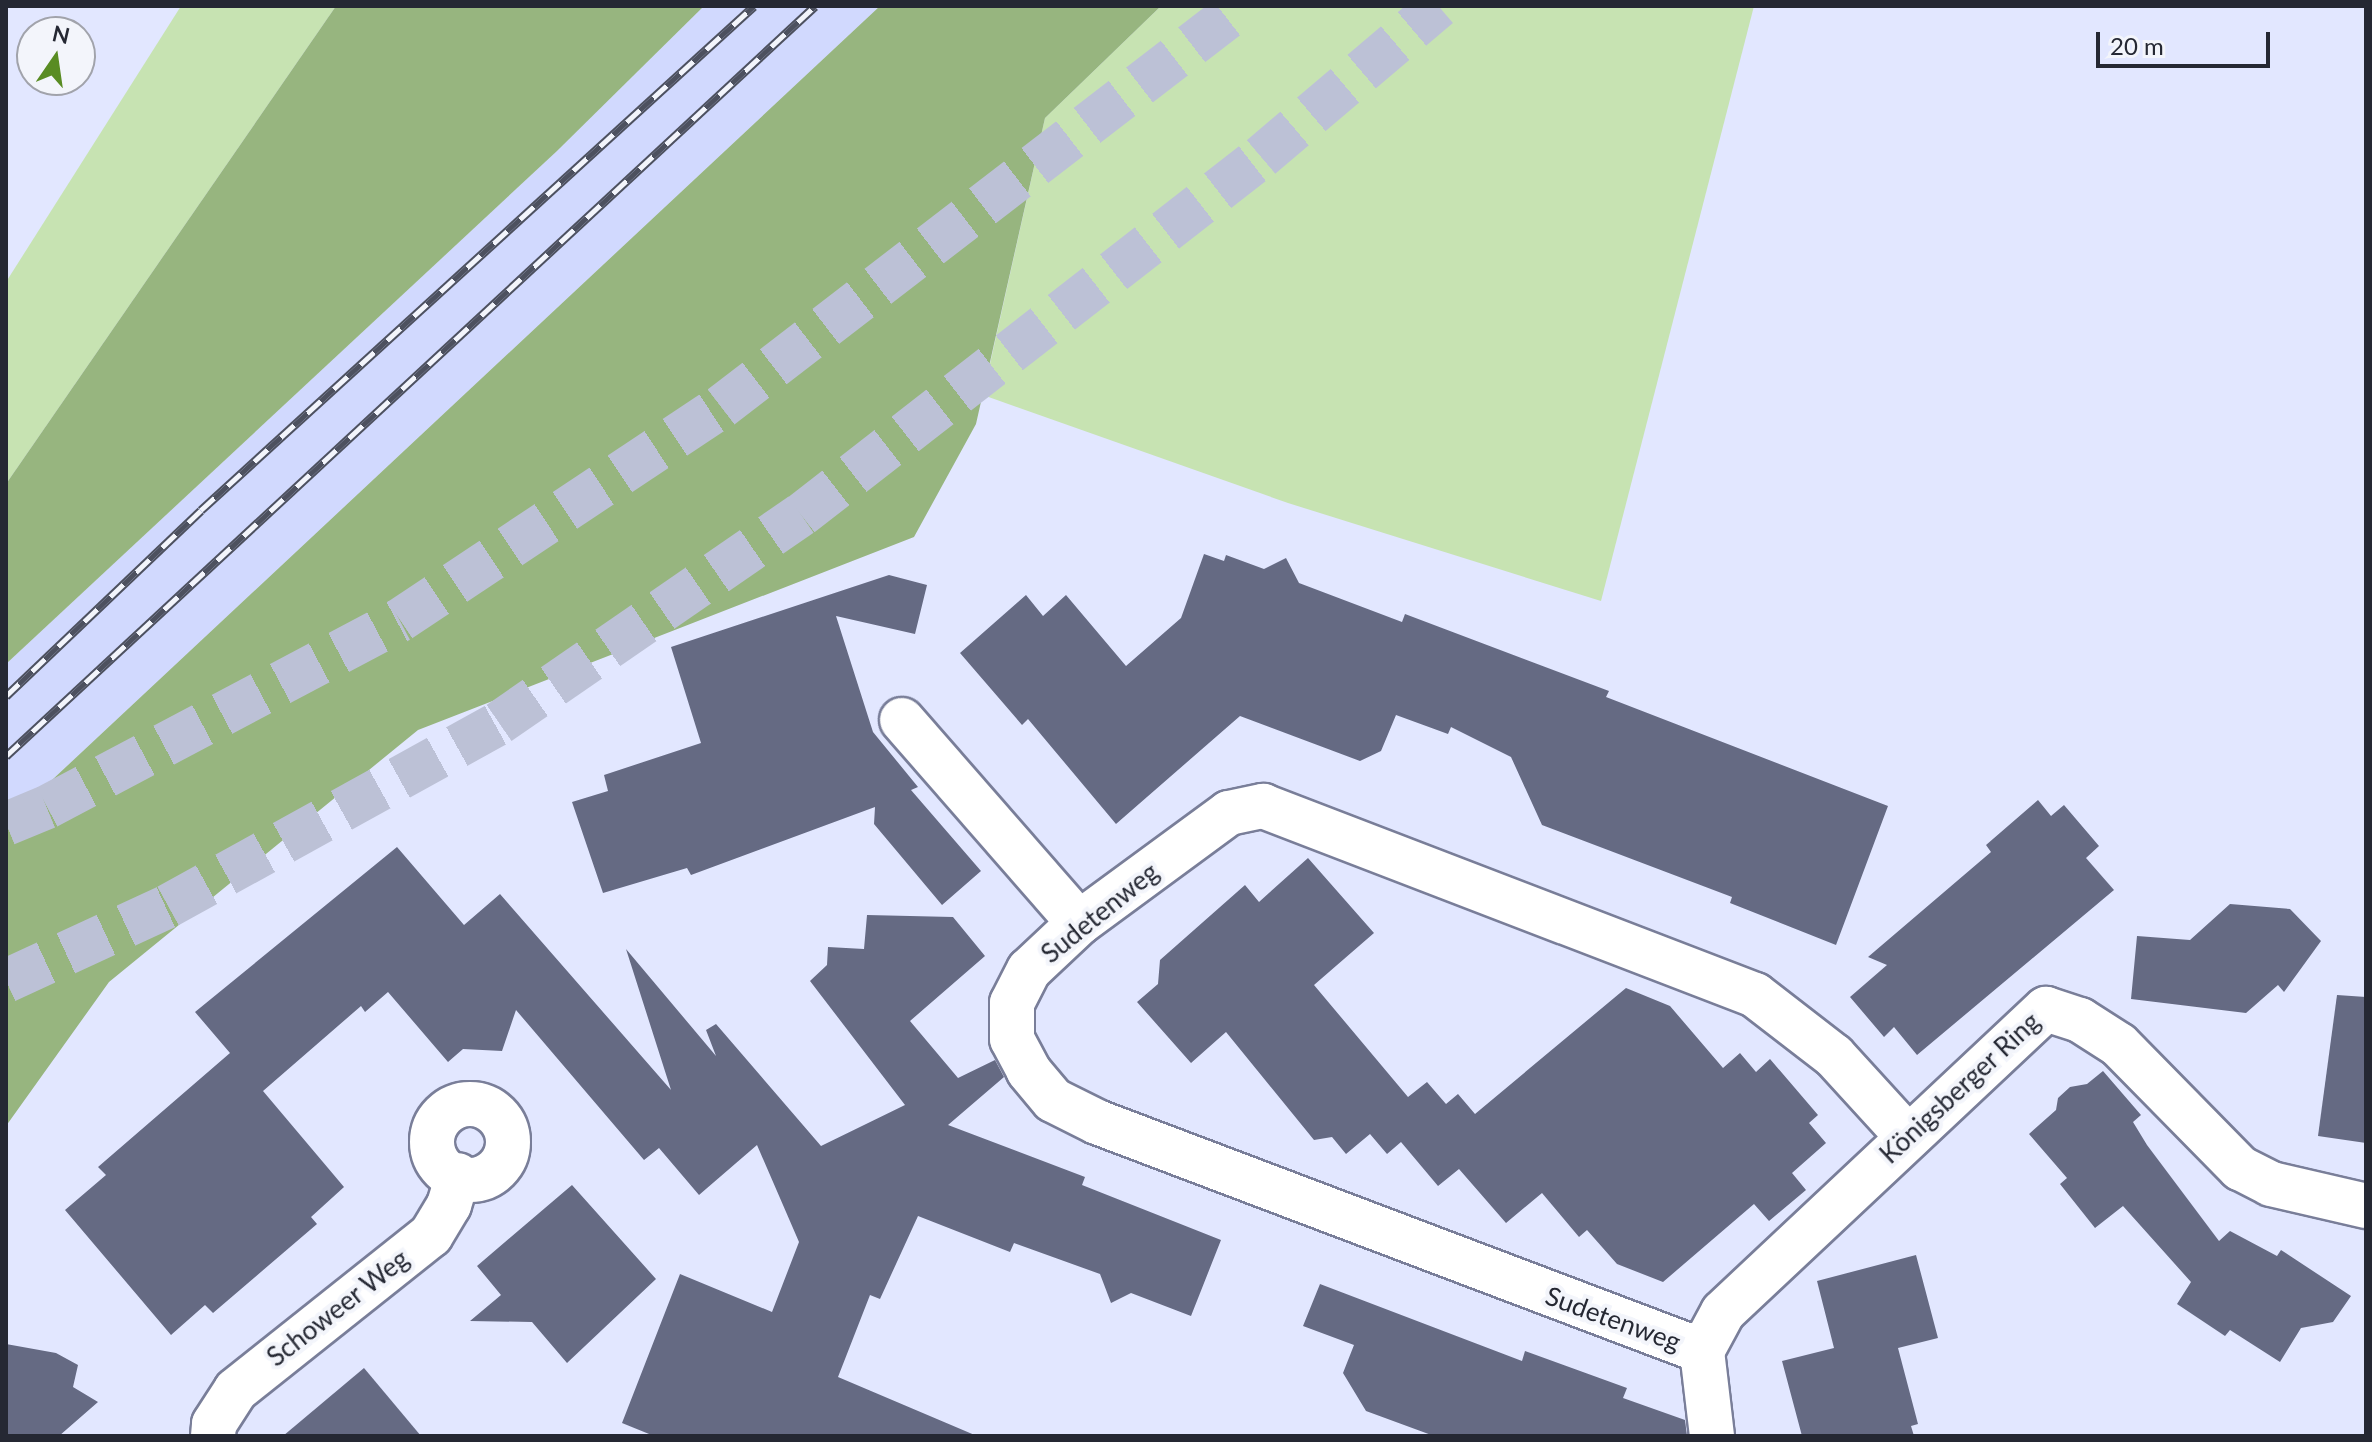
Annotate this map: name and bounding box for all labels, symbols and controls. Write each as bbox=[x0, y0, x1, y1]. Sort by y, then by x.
north arrow bbox=[16, 16, 96, 96]
scale bar bbox=[2100, 16, 2274, 66]
text: N bbox=[50, 19, 72, 49]
text: 20 m bbox=[2110, 31, 2164, 60]
street label: Sudetenweg bbox=[1035, 856, 1165, 970]
street label: Königsberger Ring bbox=[1873, 1006, 2047, 1170]
street label: Schoweer Weg bbox=[261, 1243, 415, 1373]
street label: Sudetenweg bbox=[1541, 1280, 1685, 1358]

